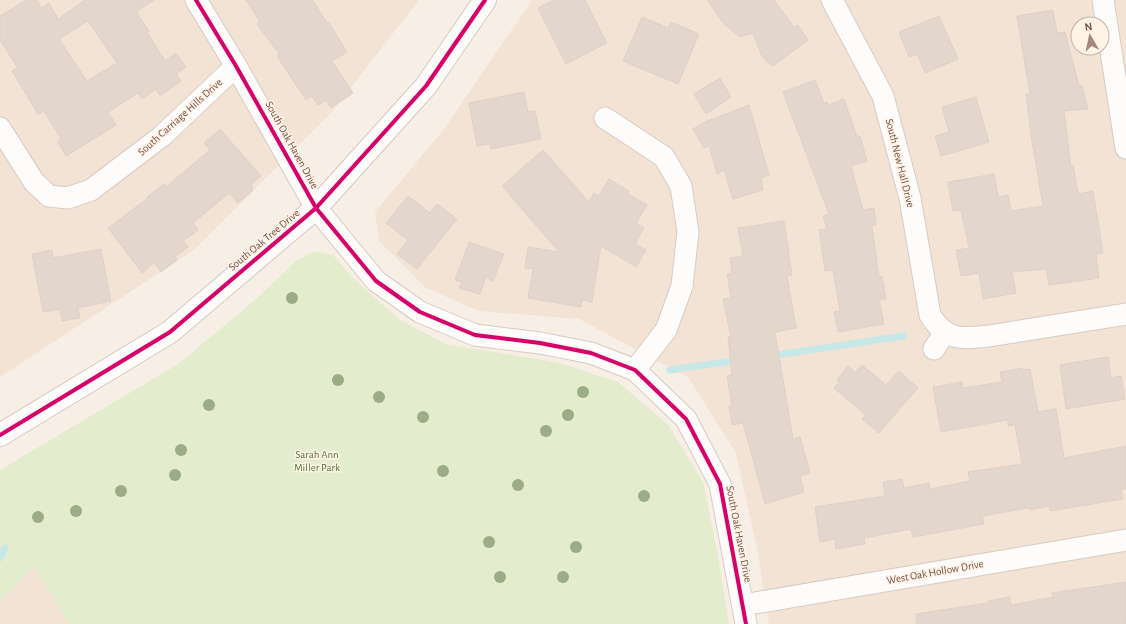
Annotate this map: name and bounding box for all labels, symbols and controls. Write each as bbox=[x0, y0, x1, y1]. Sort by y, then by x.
north arrow bbox=[1070, 16, 1110, 56]
text: N bbox=[1084, 21, 1093, 33]
street label: South Carriage Hills Drive bbox=[136, 76, 224, 158]
street label: South Oak Haven Drive bbox=[263, 99, 321, 191]
street label: South New Hall Drive bbox=[884, 117, 916, 209]
street label: South Oak Tree Drive bbox=[226, 207, 302, 273]
park label: Sarah Ann Miller Park bbox=[294, 449, 340, 473]
street label: South Oak Haven Drive bbox=[724, 485, 754, 583]
street label: West Oak Hollow Drive bbox=[886, 558, 984, 586]

